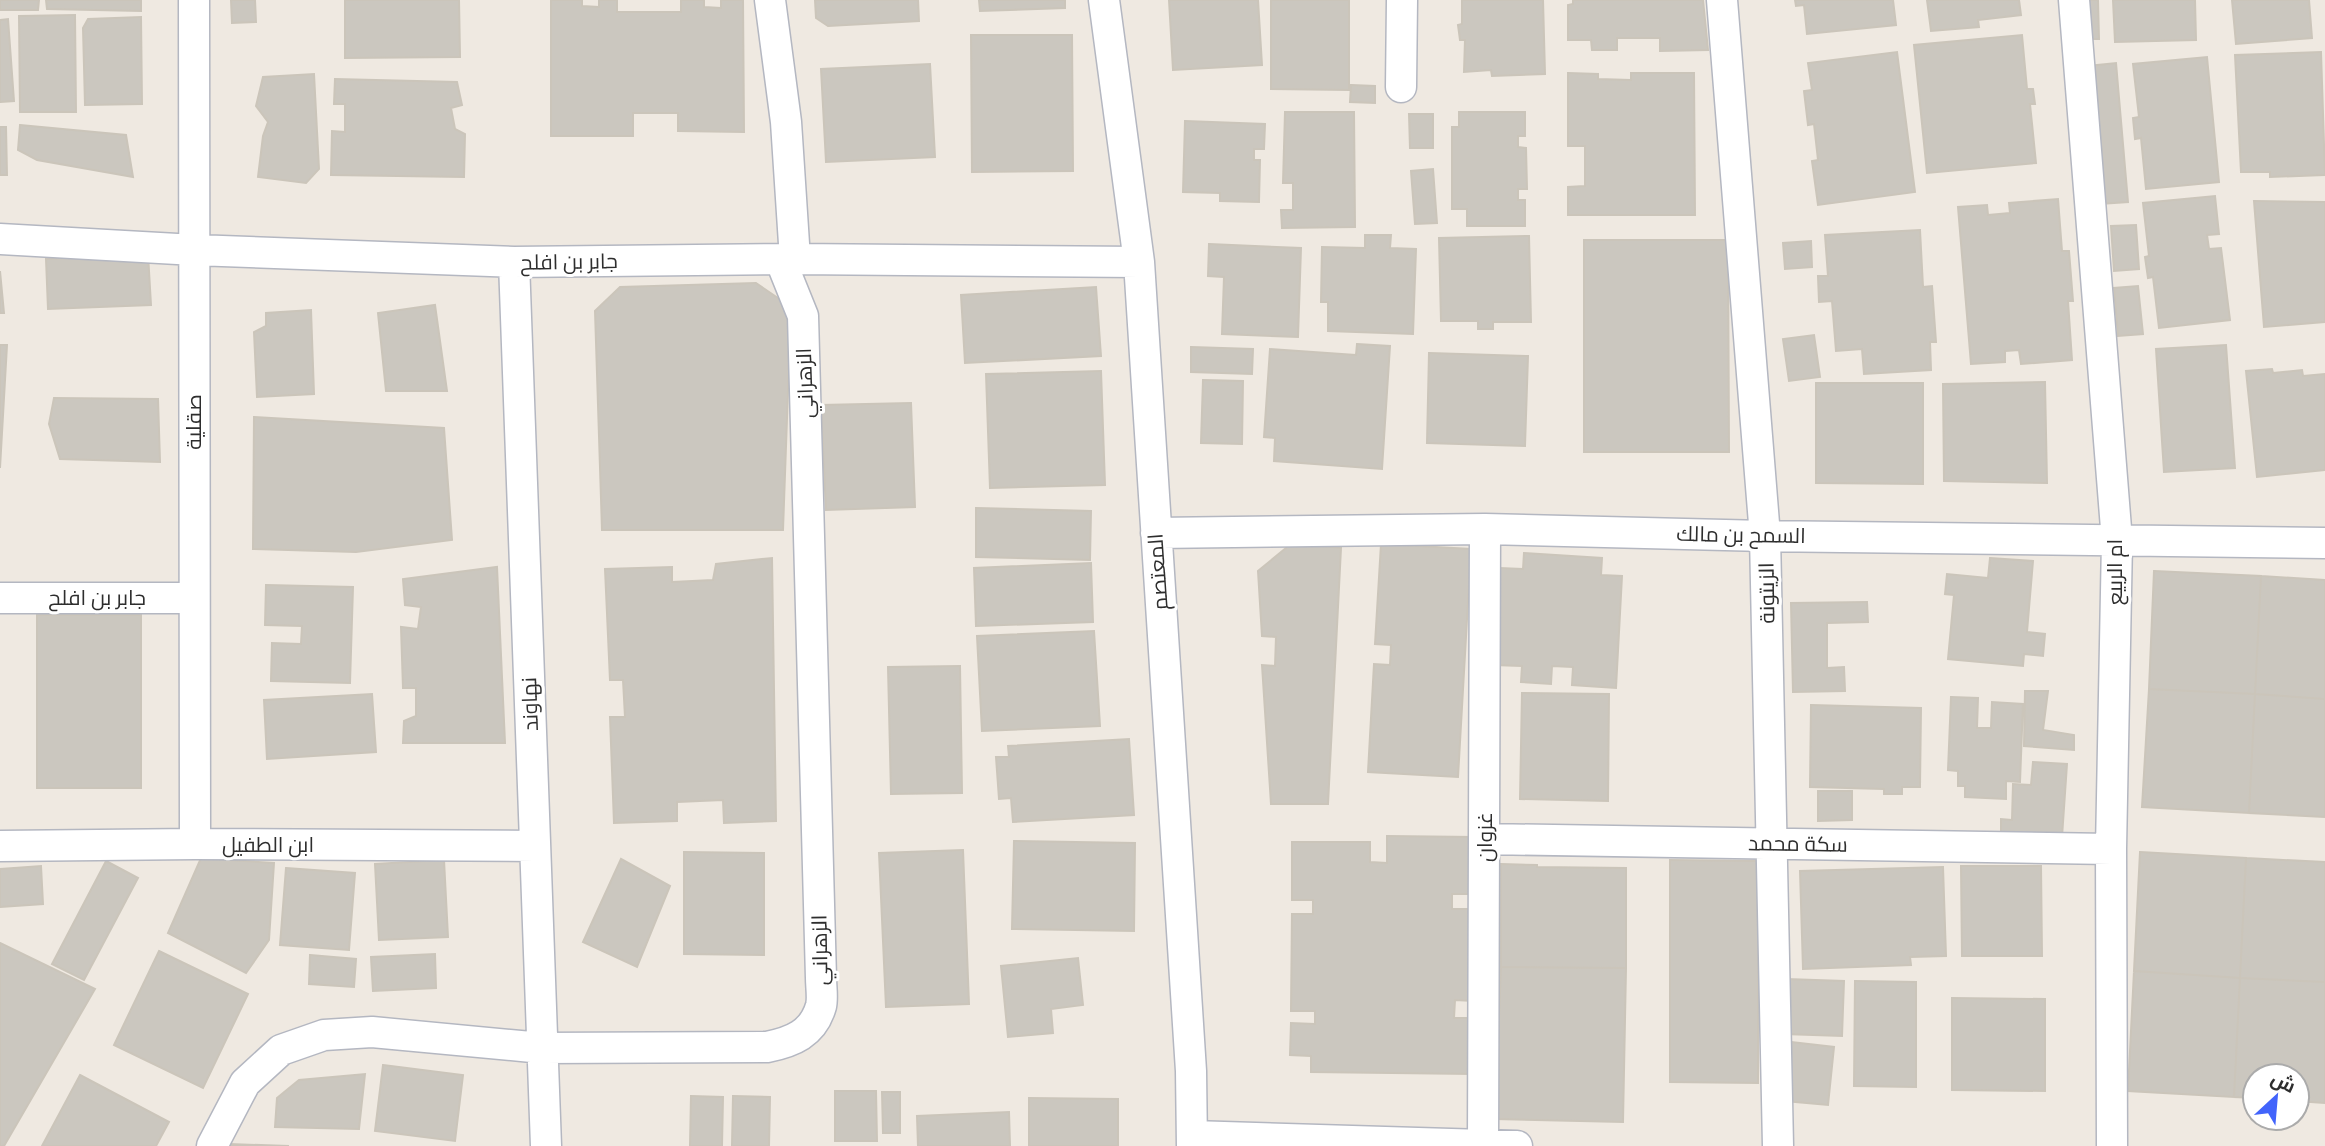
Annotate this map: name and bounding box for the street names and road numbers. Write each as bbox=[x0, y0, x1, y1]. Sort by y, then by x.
street label: جابر بن افلح bbox=[520, 248, 618, 277]
street label: الزهراني bbox=[791, 347, 822, 419]
street label: صقلية bbox=[181, 394, 205, 450]
street label: السمح بن مالك bbox=[1676, 521, 1806, 550]
street label: المعتصم bbox=[1142, 533, 1175, 611]
street label: ام الربيع bbox=[2102, 539, 2129, 605]
street label: الزيتونة bbox=[1753, 562, 1780, 624]
street label: جابر بن افلح bbox=[48, 585, 146, 612]
street label: نهاوند bbox=[516, 677, 544, 731]
street label: غزوان bbox=[1472, 812, 1498, 862]
street label: سكة محمد bbox=[1748, 830, 1848, 856]
street label: ابن الطفيل bbox=[222, 832, 314, 858]
street label: الزهراني bbox=[806, 914, 837, 986]

